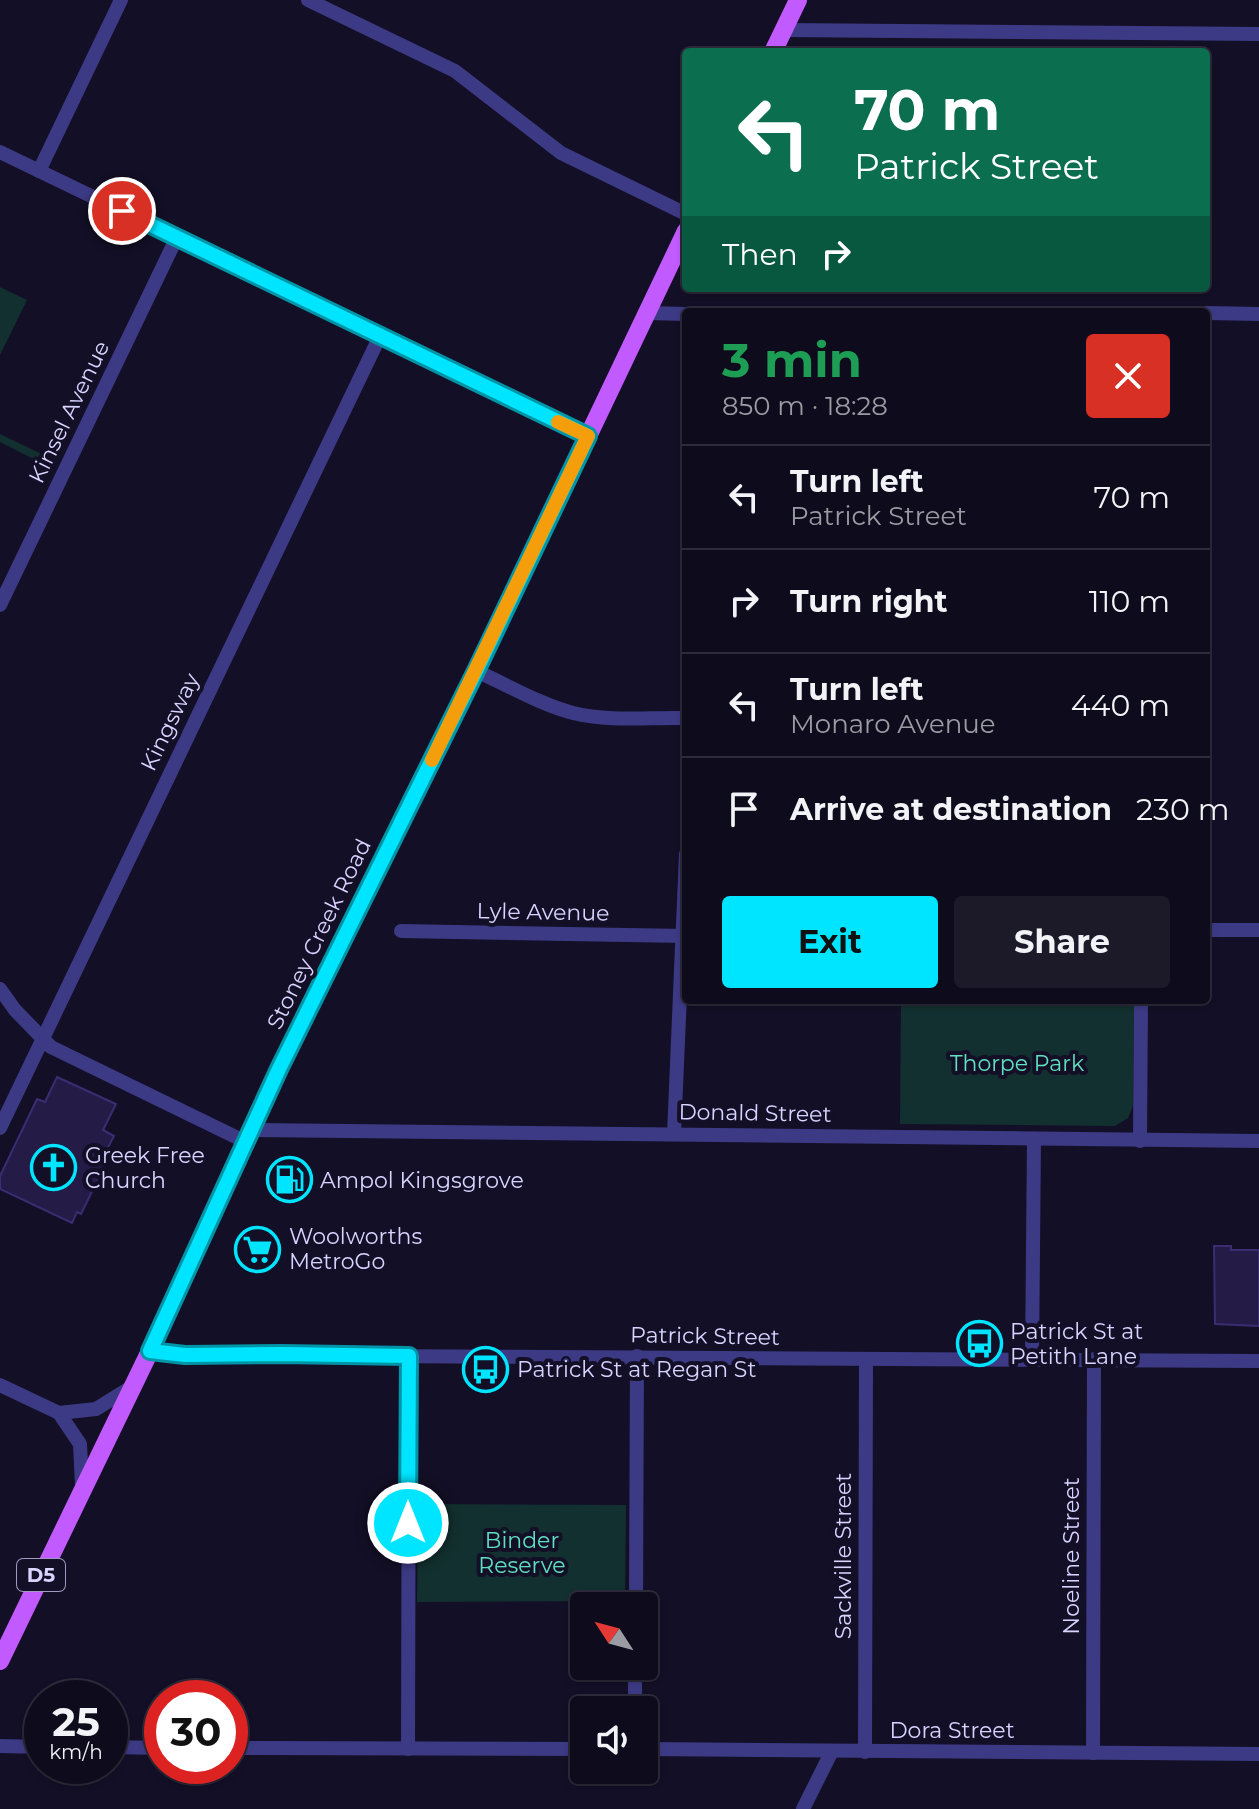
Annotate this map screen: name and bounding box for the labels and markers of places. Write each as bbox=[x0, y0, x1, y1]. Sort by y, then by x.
pin bbox=[88, 177, 156, 245]
place label: Greek Free Church bbox=[85, 1142, 205, 1194]
church icon: Greek Free Church bbox=[30, 1144, 78, 1192]
fuel station icon: Ampol Kingsgrove bbox=[265, 1156, 313, 1204]
place label: Ampol Kingsgrove bbox=[320, 1167, 524, 1194]
place label: Woolworths MetroGo bbox=[289, 1223, 422, 1275]
supermarket icon: Woolworths MetroGo bbox=[234, 1225, 282, 1273]
place label: Patrick St at Petith Lane bbox=[1010, 1318, 1143, 1370]
bus stop icon: Patrick St at Petith Lane bbox=[955, 1320, 1003, 1368]
bus stop icon: Patrick St at Regan St bbox=[462, 1345, 510, 1393]
place label: Patrick St at Regan St bbox=[517, 1356, 756, 1383]

